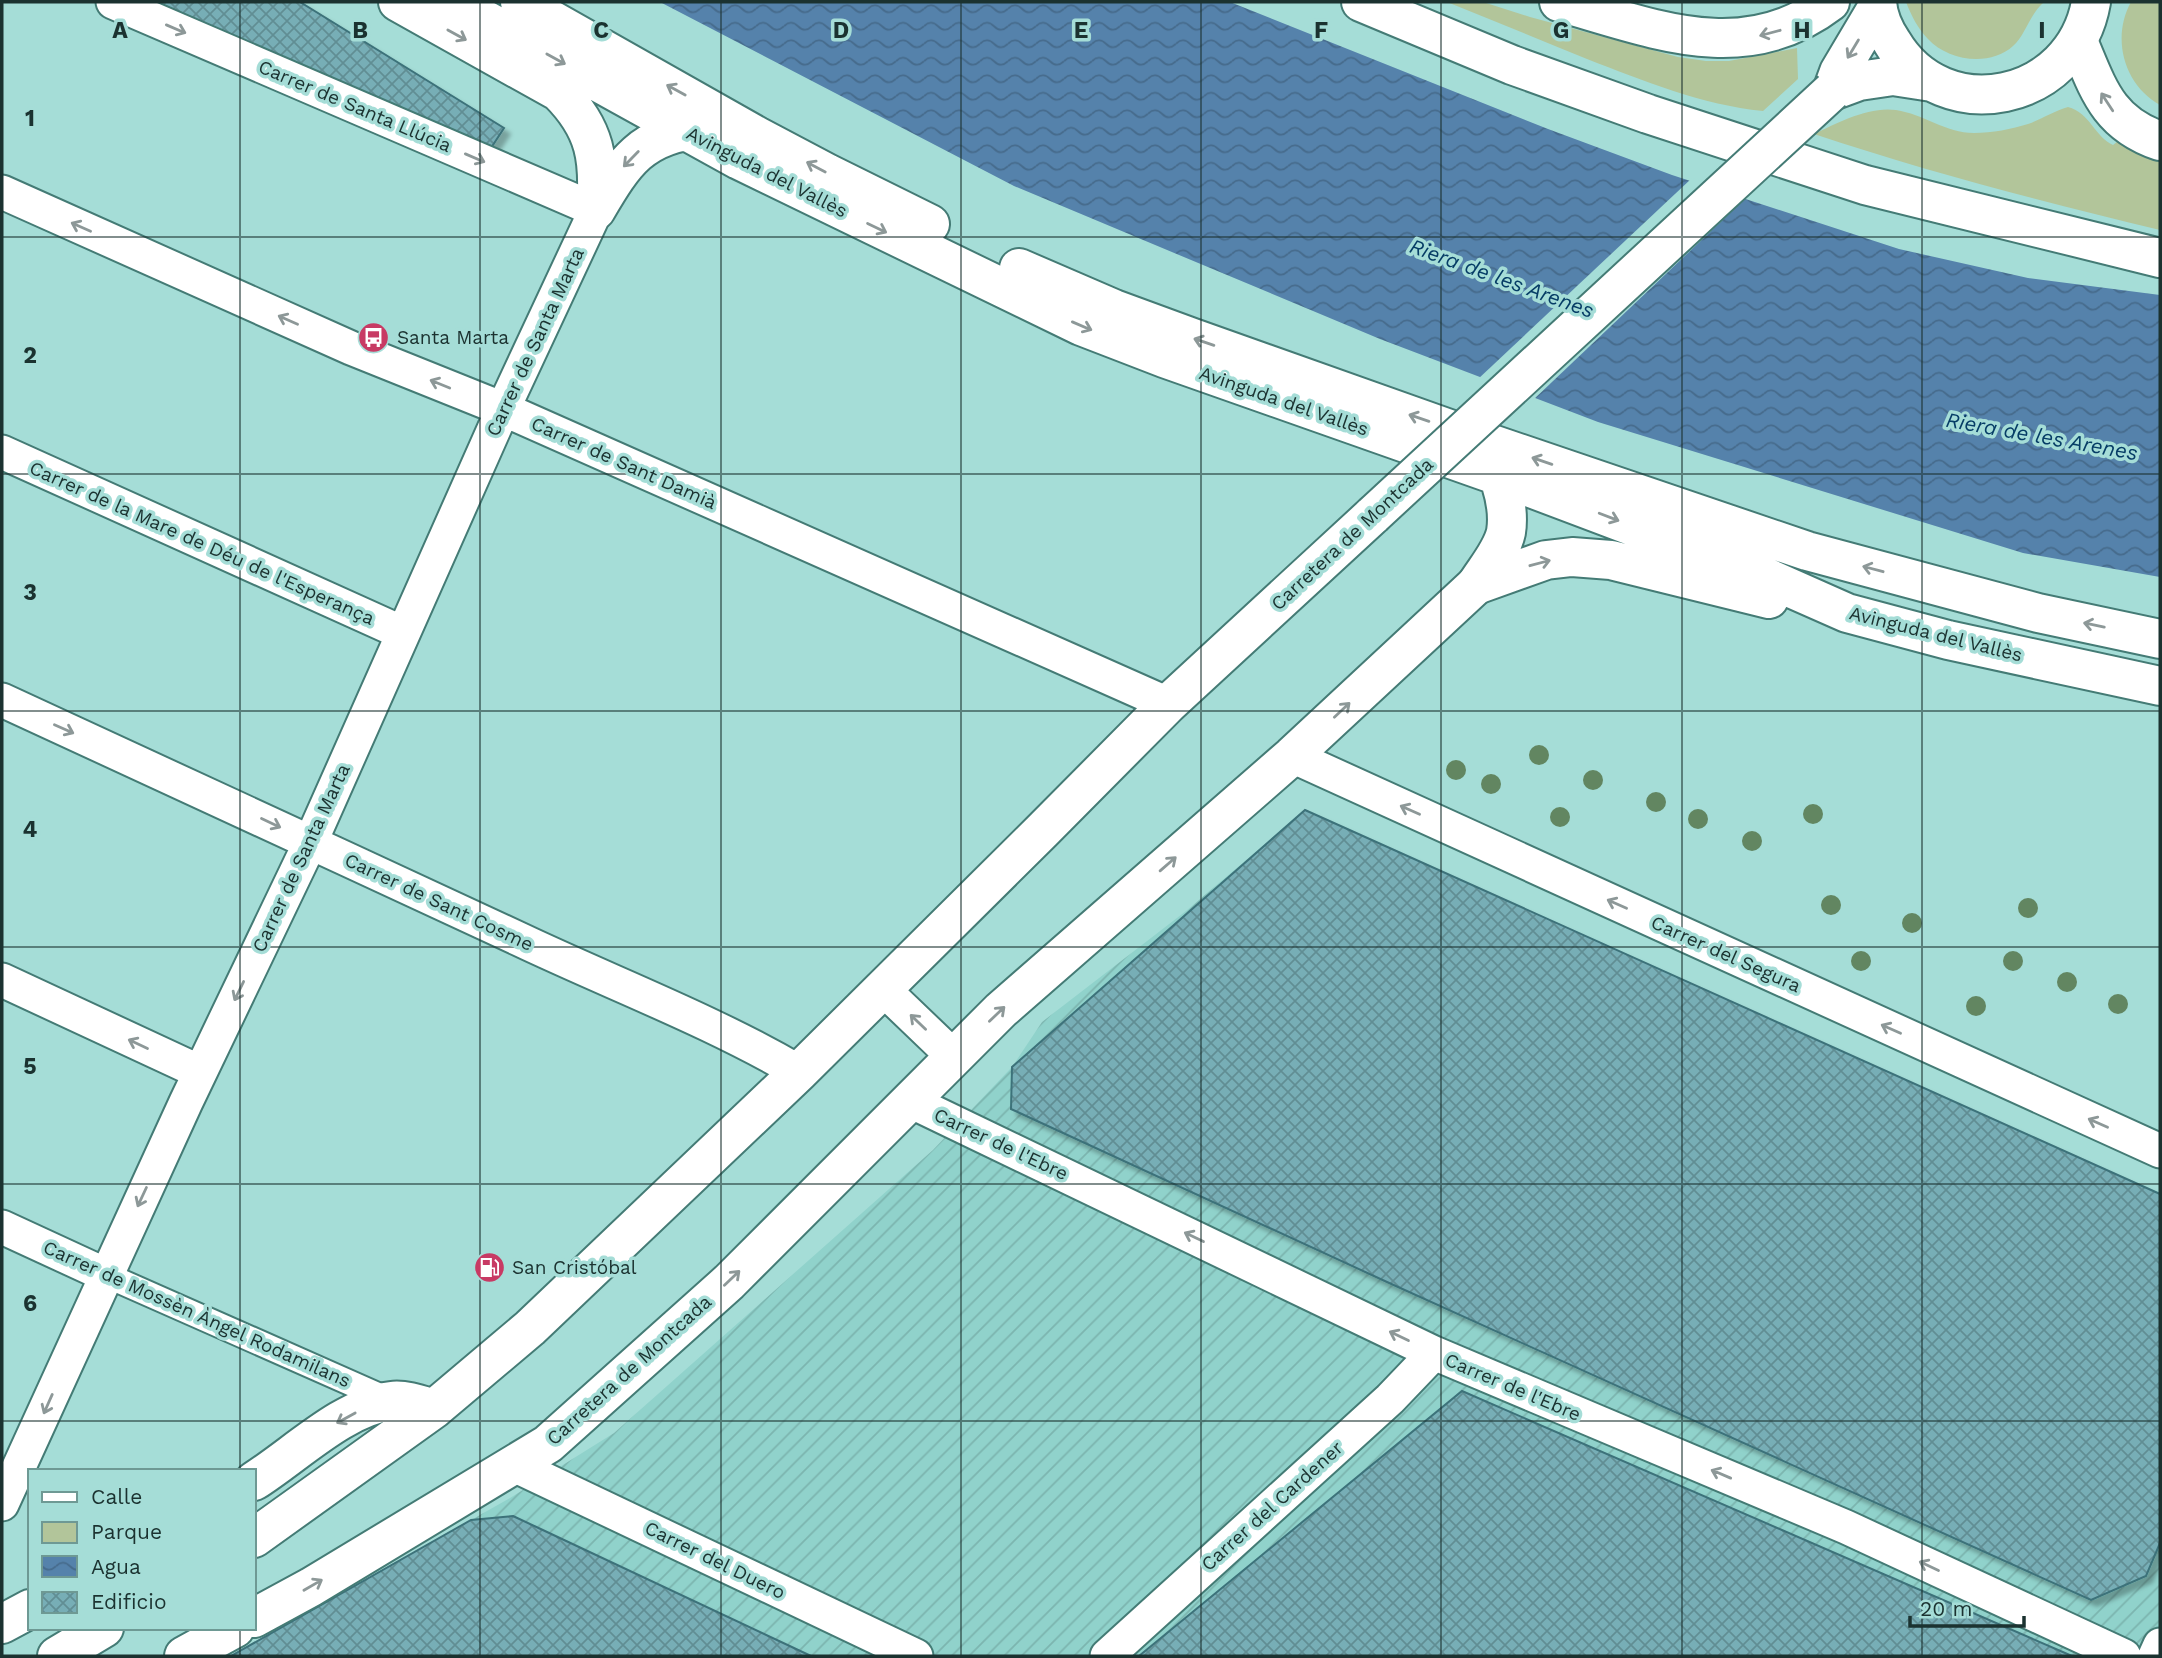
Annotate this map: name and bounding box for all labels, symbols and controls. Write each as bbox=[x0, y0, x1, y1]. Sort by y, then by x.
text: A bbox=[112, 17, 128, 44]
text: B bbox=[352, 17, 368, 44]
text: C bbox=[593, 17, 609, 44]
text: D bbox=[833, 17, 849, 44]
text: E bbox=[1074, 17, 1088, 44]
text: F bbox=[1314, 17, 1328, 44]
text: G bbox=[1553, 17, 1569, 44]
text: H bbox=[1793, 17, 1811, 44]
text: I bbox=[2038, 17, 2046, 44]
one-way arrow bbox=[165, 23, 186, 36]
one-way arrow bbox=[1760, 27, 1782, 40]
one-way arrow bbox=[447, 28, 467, 42]
one-way arrow bbox=[1845, 38, 1859, 58]
one-way arrow bbox=[545, 53, 566, 66]
street label: Carrer de Santa Llúcia bbox=[255, 55, 455, 157]
one-way arrow bbox=[666, 83, 687, 96]
one-way arrow bbox=[2100, 93, 2115, 112]
text: 1 bbox=[25, 105, 35, 132]
street label: Avinguda del Vallès bbox=[683, 121, 851, 223]
one-way arrow bbox=[622, 150, 639, 167]
one-way arrow bbox=[464, 152, 485, 165]
one-way arrow bbox=[806, 160, 827, 173]
one-way arrow bbox=[70, 220, 92, 233]
one-way arrow bbox=[866, 221, 887, 235]
water label: Riera de les Arenes bbox=[1406, 233, 1598, 323]
street label: Carrer de Santa Marta bbox=[481, 244, 589, 440]
one-way arrow bbox=[278, 313, 300, 326]
bus stop icon: Santa Marta bbox=[357, 320, 391, 354]
one-way arrow bbox=[1071, 320, 1092, 333]
place label: Santa Marta bbox=[397, 326, 509, 349]
one-way arrow bbox=[1194, 335, 1216, 347]
text: 2 bbox=[23, 342, 37, 369]
street label: Avinguda del Vallès bbox=[1196, 361, 1372, 441]
one-way arrow bbox=[429, 376, 451, 389]
water label: Riera de les Arenes bbox=[1944, 407, 2140, 465]
one-way arrow bbox=[1408, 411, 1430, 423]
street label: Carrer de Sant Damià bbox=[528, 412, 720, 514]
street label: Carretera de Montcada bbox=[1266, 453, 1438, 615]
one-way arrow bbox=[1532, 454, 1554, 466]
street label: Carrer de la Mare de Déu de l'Esperança bbox=[26, 456, 378, 630]
one-way arrow bbox=[1598, 512, 1619, 525]
one-way arrow bbox=[1529, 555, 1551, 568]
one-way arrow bbox=[1862, 561, 1884, 574]
text: 3 bbox=[23, 579, 37, 606]
street label: Avinguda del Vallès bbox=[1847, 601, 2025, 667]
one-way arrow bbox=[2083, 617, 2105, 630]
one-way arrow bbox=[1333, 701, 1350, 718]
one-way arrow bbox=[53, 722, 74, 736]
street label: Carrer de Santa Marta bbox=[247, 760, 355, 956]
one-way arrow bbox=[1400, 803, 1421, 816]
text: 4 bbox=[23, 816, 38, 843]
one-way arrow bbox=[260, 817, 281, 830]
street label: Carrer de Sant Cosme bbox=[341, 848, 537, 956]
one-way arrow bbox=[1159, 856, 1177, 872]
one-way arrow bbox=[1607, 897, 1628, 910]
street label: Carrer del Segura bbox=[1648, 911, 1805, 997]
one-way arrow bbox=[232, 980, 246, 1001]
one-way arrow bbox=[988, 1005, 1005, 1022]
one-way arrow bbox=[910, 1014, 927, 1031]
one-way arrow bbox=[1881, 1022, 1902, 1035]
one-way arrow bbox=[128, 1037, 150, 1050]
text: 5 bbox=[23, 1053, 37, 1080]
street label: Carrer de l'Ebre bbox=[930, 1103, 1072, 1185]
one-way arrow bbox=[2088, 1116, 2109, 1129]
one-way arrow bbox=[135, 1186, 149, 1207]
one-way arrow bbox=[1184, 1230, 1205, 1244]
street label: Carrer de Mossèn Àngel Rodamilans bbox=[40, 1236, 354, 1392]
fuel station icon: San Cristóbal bbox=[472, 1250, 506, 1284]
place label: San Cristóbal bbox=[512, 1256, 637, 1279]
one-way arrow bbox=[723, 1270, 740, 1287]
text: 6 bbox=[23, 1290, 37, 1317]
street label: Carretera de Montcada bbox=[542, 1290, 716, 1450]
one-way arrow bbox=[1389, 1329, 1410, 1343]
street label: Carrer de l'Ebre bbox=[1442, 1348, 1584, 1426]
one-way arrow bbox=[40, 1393, 54, 1414]
one-way arrow bbox=[336, 1412, 357, 1425]
street label: Carrer del Cardener bbox=[1196, 1436, 1348, 1576]
one-way arrow bbox=[1711, 1467, 1732, 1480]
legend bbox=[28, 1469, 256, 1630]
text: Calle bbox=[91, 1484, 142, 1509]
street label: Carrer del Duero bbox=[641, 1516, 789, 1604]
text: Parque bbox=[91, 1519, 162, 1544]
text: Agua bbox=[91, 1554, 141, 1579]
one-way arrow bbox=[1919, 1559, 1940, 1572]
one-way arrow bbox=[303, 1578, 323, 1592]
scale bar bbox=[1910, 1584, 2024, 1628]
text: Edificio bbox=[91, 1589, 167, 1614]
text: 20 m bbox=[1920, 1596, 1972, 1621]

